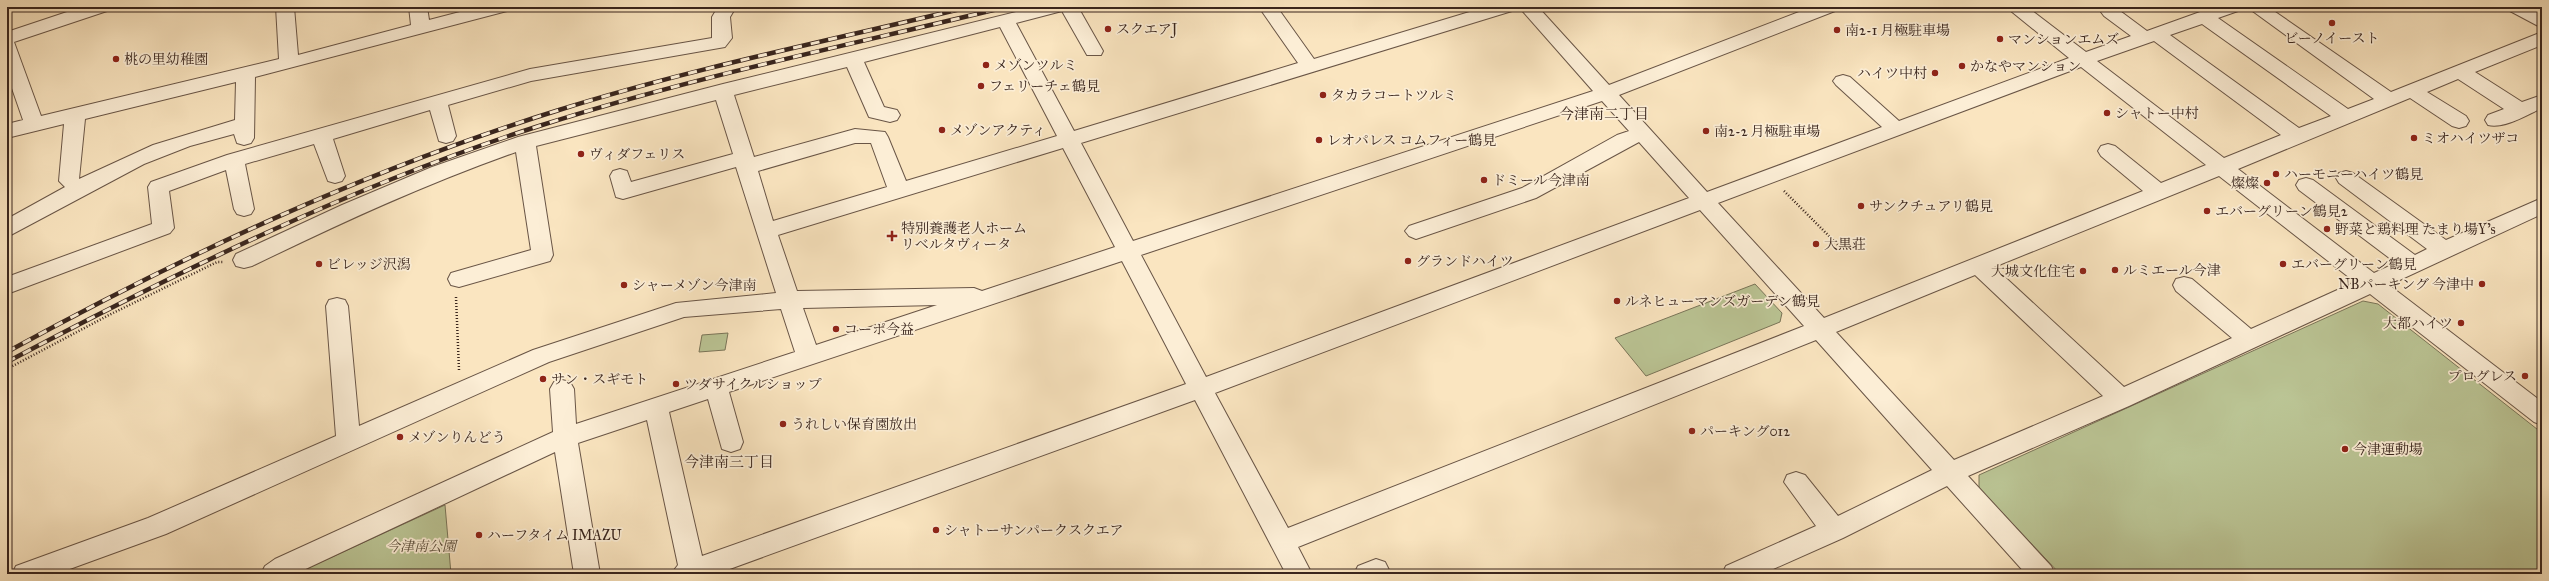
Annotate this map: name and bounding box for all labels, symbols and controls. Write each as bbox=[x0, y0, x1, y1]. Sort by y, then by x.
marker: ビーノイースト bbox=[2327, 18, 2337, 28]
place label: スクエアJ bbox=[1116, 21, 1178, 39]
place label: 南2-1 月極駐車場 bbox=[1845, 22, 1950, 39]
marker: スクエアJ bbox=[1103, 24, 1113, 34]
marker: 南2-1 月極駐車場 bbox=[1832, 25, 1842, 35]
place label: ビーノイースト bbox=[2284, 30, 2380, 47]
place label: マンションエムズ bbox=[2008, 31, 2119, 48]
marker: マンションエムズ bbox=[1995, 34, 2005, 44]
place label: 桃の里幼稚園 bbox=[124, 51, 208, 68]
marker: 桃の里幼稚園 bbox=[111, 54, 121, 64]
place label: メゾンツルミ bbox=[994, 57, 1078, 74]
place label: かなやマンション bbox=[1970, 58, 2081, 75]
marker: メゾンツルミ bbox=[981, 60, 991, 70]
marker: かなやマンション bbox=[1957, 61, 1967, 71]
place label: ハイツ中村 bbox=[1857, 65, 1927, 82]
marker: ハイツ中村 bbox=[1930, 68, 1940, 78]
place label: フェリーチェ鶴見 bbox=[989, 78, 1100, 95]
marker: フェリーチェ鶴見 bbox=[976, 81, 986, 91]
place label: タカラコートツルミ bbox=[1331, 87, 1457, 104]
marker: タカラコートツルミ bbox=[1318, 90, 1328, 100]
district label: 今津南二丁目 bbox=[1559, 105, 1649, 123]
place label: シャトー中村 bbox=[2115, 105, 2199, 122]
marker: シャトー中村 bbox=[2102, 108, 2112, 118]
place label: メゾンアクティ bbox=[950, 122, 1046, 139]
place label: 南2-2 月極駐車場 bbox=[1714, 123, 1821, 140]
marker: メゾンアクティ bbox=[937, 125, 947, 135]
marker: 南2-2 月極駐車場 bbox=[1701, 126, 1711, 136]
place label: ミオハイツザコ bbox=[2422, 130, 2519, 147]
place label: レオパレス コムフィー鶴見 bbox=[1327, 132, 1496, 149]
marker: ミオハイツザコ bbox=[2409, 133, 2419, 143]
marker: レオパレス コムフィー鶴見 bbox=[1314, 135, 1324, 145]
place label: ヴィダフェリス bbox=[589, 146, 685, 163]
marker: ヴィダフェリス bbox=[576, 149, 586, 159]
place label: ハーモニーハイツ鶴見 bbox=[2284, 166, 2423, 183]
marker: ハーモニーハイツ鶴見 bbox=[2271, 169, 2281, 179]
place label: ドミール今津南 bbox=[1492, 172, 1590, 189]
marker: ドミール今津南 bbox=[1479, 175, 1489, 185]
place label: 燦燦 bbox=[2231, 175, 2259, 192]
marker: 燦燦 bbox=[2262, 178, 2272, 188]
place label: サンクチュアリ鶴見 bbox=[1869, 198, 1993, 215]
marker: サンクチュアリ鶴見 bbox=[1856, 201, 1866, 211]
place label: エバーグリーン鶴見2 bbox=[2215, 203, 2348, 220]
marker: エバーグリーン鶴見2 bbox=[2202, 206, 2212, 216]
place label: 特別養護老人ホーム リベルタヴィータ bbox=[901, 220, 1027, 253]
place label: 野菜と鶏料理 たまり場Y's bbox=[2335, 221, 2496, 238]
marker: 野菜と鶏料理 たまり場Y's bbox=[2322, 224, 2332, 234]
marker: 特別養護老人ホーム リベルタヴィータ bbox=[886, 230, 898, 242]
place label: 大黒荘 bbox=[1824, 236, 1866, 253]
marker: 大黒荘 bbox=[1811, 239, 1821, 249]
place label: グランドハイツ bbox=[1416, 253, 1514, 270]
place label: ビレッジ沢潟 bbox=[327, 256, 411, 273]
marker: グランドハイツ bbox=[1403, 256, 1413, 266]
place label: エバーグリーン鶴見 bbox=[2291, 256, 2417, 273]
marker: ビレッジ沢潟 bbox=[314, 259, 324, 269]
marker: エバーグリーン鶴見 bbox=[2278, 259, 2288, 269]
place label: ルミエール今津 bbox=[2123, 262, 2221, 279]
place label: 大城文化住宅 bbox=[1991, 263, 2075, 280]
marker: ルミエール今津 bbox=[2110, 265, 2120, 275]
marker: 大城文化住宅 bbox=[2078, 266, 2088, 276]
place label: NBパーキング 今津中 bbox=[2338, 276, 2474, 293]
place label: シャーメゾン今津南 bbox=[632, 277, 757, 294]
marker: NBパーキング 今津中 bbox=[2477, 279, 2487, 289]
marker: シャーメゾン今津南 bbox=[619, 280, 629, 290]
place label: ルネヒューマンズガーデン鶴見 bbox=[1625, 293, 1820, 310]
marker: ルネヒューマンズガーデン鶴見 bbox=[1612, 296, 1622, 306]
place label: 大都ハイツ bbox=[2383, 315, 2453, 332]
marker: 大都ハイツ bbox=[2456, 318, 2466, 328]
place label: コーポ今益 bbox=[844, 321, 914, 338]
marker: コーポ今益 bbox=[831, 324, 841, 334]
place label: プログレス bbox=[2447, 368, 2517, 385]
place label: サン・スギモト bbox=[551, 371, 648, 388]
marker: プログレス bbox=[2520, 371, 2530, 381]
marker: サン・スギモト bbox=[538, 374, 548, 384]
place label: ツダサイクルショップ bbox=[684, 376, 822, 393]
marker: ツダサイクルショップ bbox=[671, 379, 681, 389]
place label: うれしい保育園放出 bbox=[791, 416, 917, 433]
marker: うれしい保育園放出 bbox=[778, 419, 788, 429]
place label: パーキング012 bbox=[1700, 423, 1790, 440]
marker: パーキング012 bbox=[1687, 426, 1697, 436]
place label: メゾンりんどう bbox=[408, 429, 506, 446]
marker: メゾンりんどう bbox=[395, 432, 405, 442]
place label: 今津運動場 bbox=[2353, 441, 2423, 458]
marker: 今津運動場 bbox=[2340, 444, 2350, 454]
district label: 今津南三丁目 bbox=[684, 453, 774, 471]
place label: シャトーサンパークスクエア bbox=[944, 522, 1124, 539]
marker: シャトーサンパークスクエア bbox=[931, 525, 941, 535]
place label: ハーフタイム IMAZU bbox=[487, 527, 623, 544]
marker: ハーフタイム IMAZU bbox=[474, 530, 484, 540]
park label: 今津南公園 bbox=[386, 538, 458, 555]

